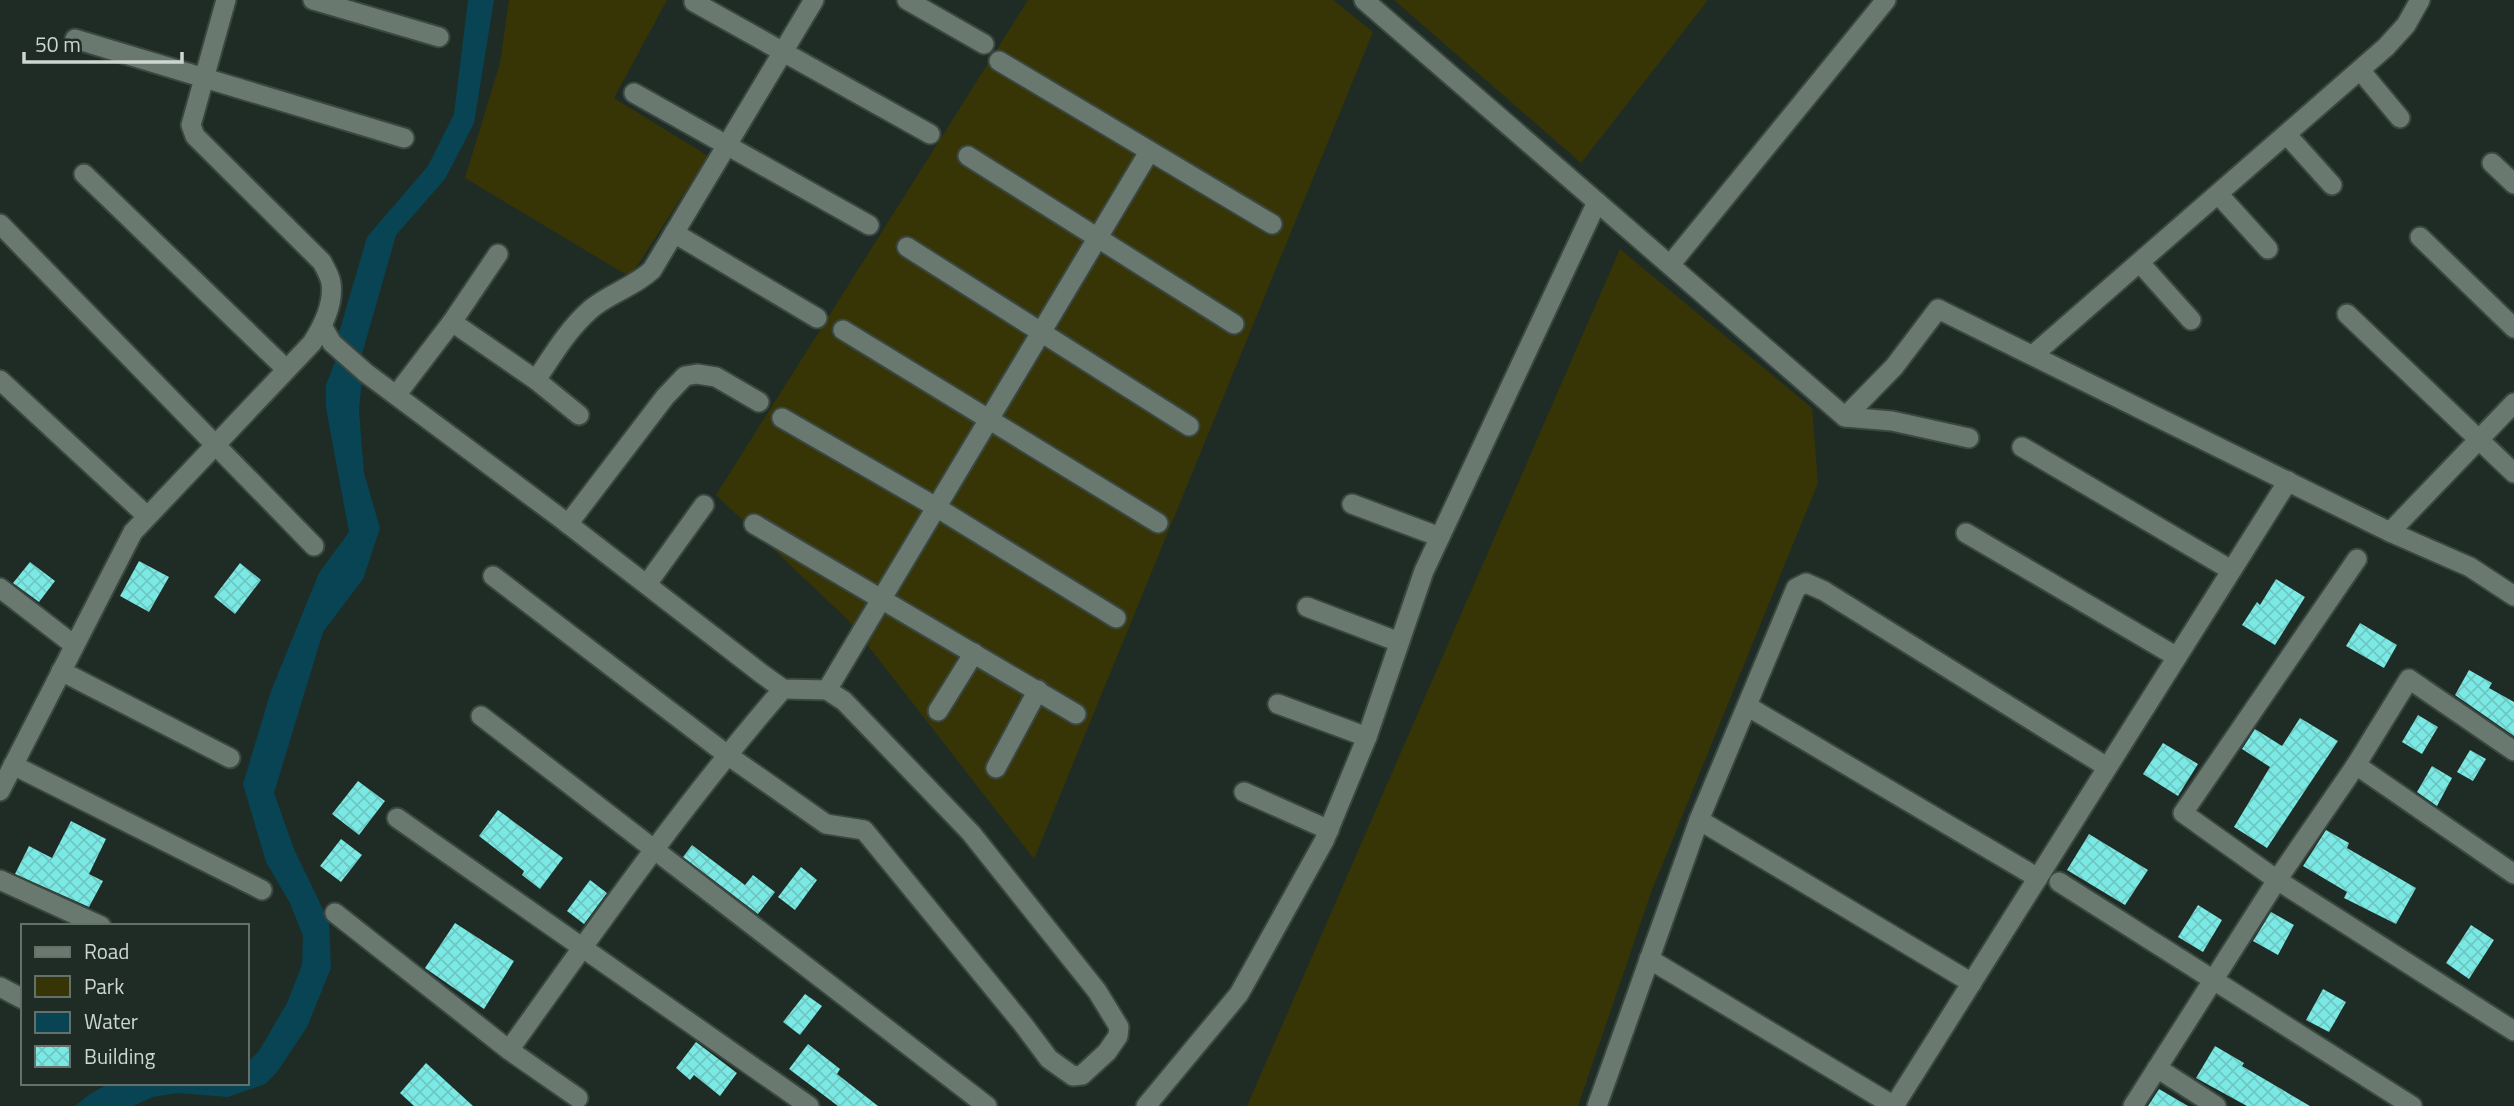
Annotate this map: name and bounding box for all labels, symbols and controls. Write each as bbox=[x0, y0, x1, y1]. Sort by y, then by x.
scale bar bbox=[24, 21, 182, 65]
text: 50 m bbox=[35, 28, 81, 60]
legend bbox=[21, 924, 248, 1085]
text: Road bbox=[84, 935, 129, 967]
text: Park bbox=[84, 970, 124, 1002]
text: Water bbox=[84, 1005, 138, 1037]
text: Building bbox=[84, 1040, 156, 1072]

